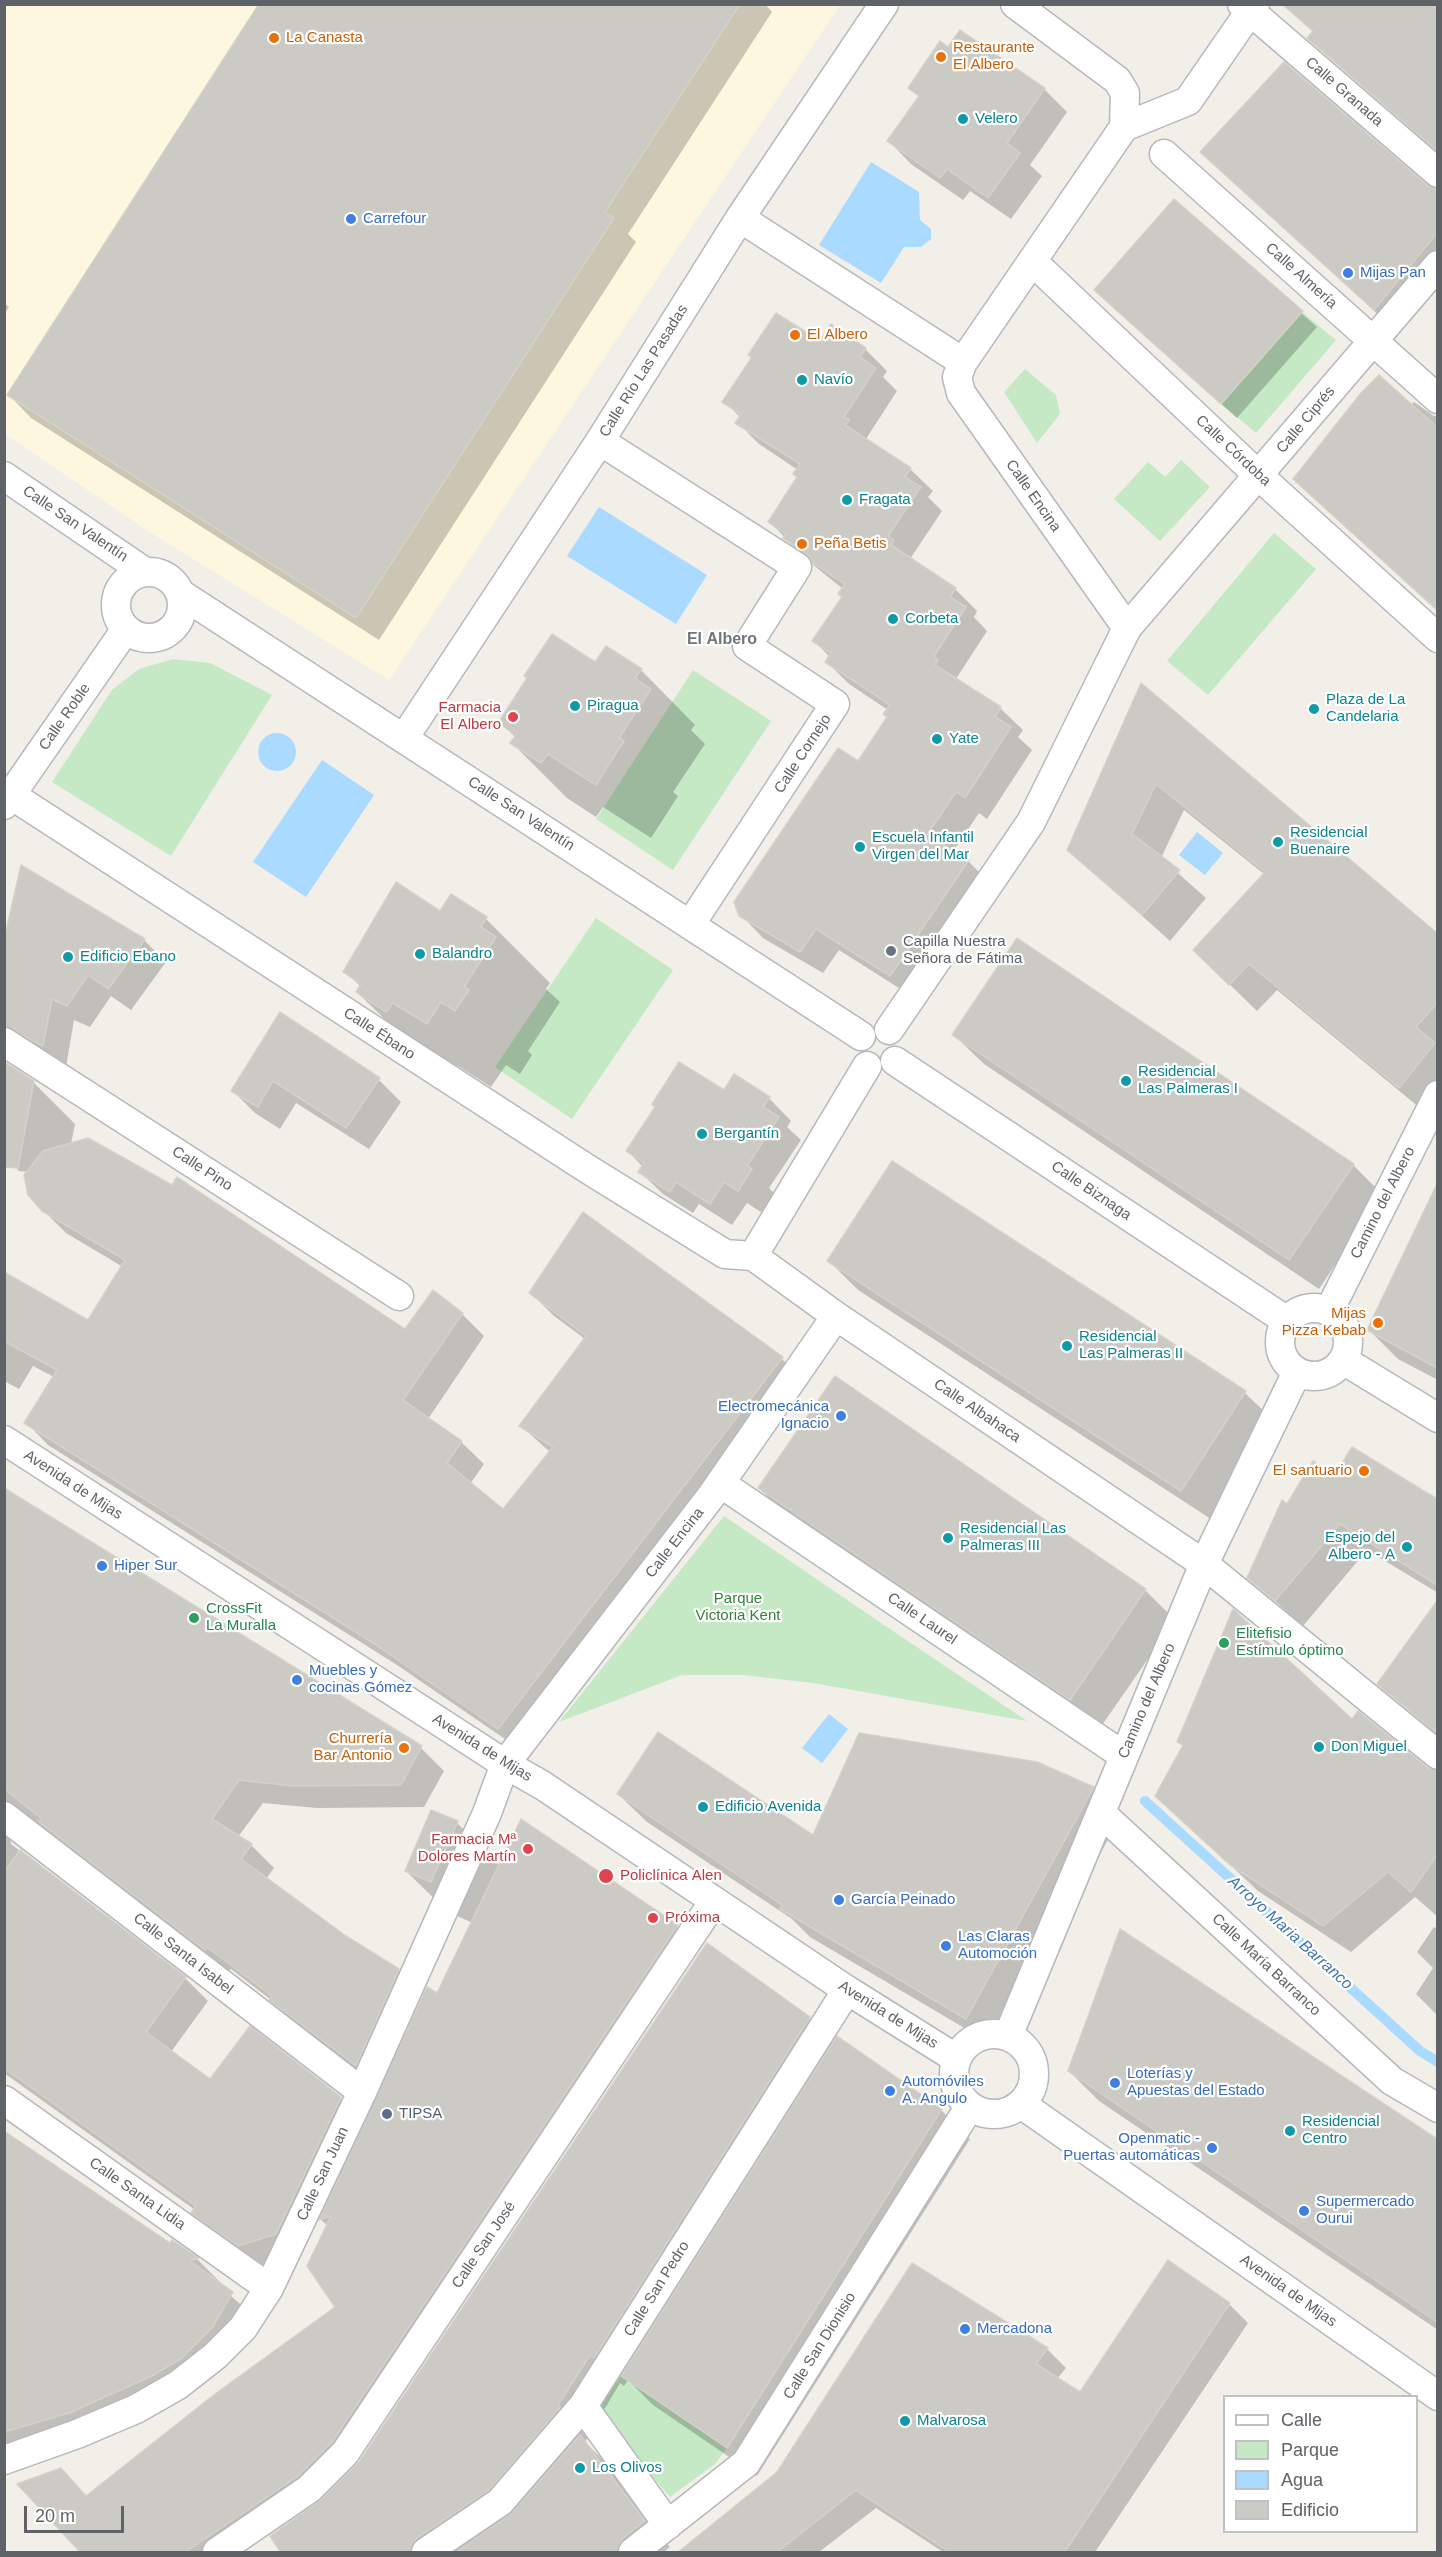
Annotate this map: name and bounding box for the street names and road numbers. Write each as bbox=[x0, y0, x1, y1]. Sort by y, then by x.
street label: Calle Granada bbox=[1302, 53, 1386, 131]
street label: Calle Almería bbox=[1262, 239, 1340, 313]
street label: Calle Río Las Pasadas bbox=[596, 302, 692, 440]
street label: Calle Ciprés bbox=[1273, 383, 1339, 457]
street label: Calle Córdoba bbox=[1192, 412, 1274, 490]
street label: Calle Encina bbox=[1001, 456, 1065, 536]
street label: Calle San Valentín bbox=[19, 482, 131, 566]
street label: Calle Roble bbox=[35, 680, 95, 754]
street label: Calle Cornejo bbox=[771, 711, 835, 797]
street label: Calle San Valentín bbox=[464, 773, 578, 855]
street label: Calle Ébano bbox=[340, 1004, 418, 1064]
street label: Calle Pino bbox=[168, 1143, 236, 1195]
street label: Camino del Albero bbox=[1347, 1144, 1419, 1262]
street label: Calle Biznaga bbox=[1048, 1158, 1134, 1224]
street label: Calle Albahaca bbox=[930, 1375, 1024, 1447]
street label: Avenida de Mijas bbox=[20, 1446, 126, 1524]
street label: Calle Encina bbox=[642, 1504, 708, 1582]
street label: Calle Laurel bbox=[884, 1589, 960, 1649]
street label: Camino del Albero bbox=[1115, 1641, 1179, 1761]
street label: Avenida de Mijas bbox=[429, 1710, 535, 1786]
street label: Calle Santa Isabel bbox=[129, 1909, 237, 1999]
street label: Calle María Barranco bbox=[1208, 1910, 1324, 2020]
street label: Avenida de Mijas bbox=[835, 1977, 941, 2053]
street label: Calle San Juan bbox=[293, 2124, 353, 2224]
street label: Calle Santa Lidia bbox=[85, 2154, 189, 2234]
street label: Calle San José bbox=[448, 2198, 520, 2292]
street label: Calle San Pedro bbox=[620, 2238, 694, 2340]
street label: Avenida de Mijas bbox=[1236, 2251, 1340, 2331]
street label: Calle San Dionisio bbox=[780, 2289, 860, 2403]

